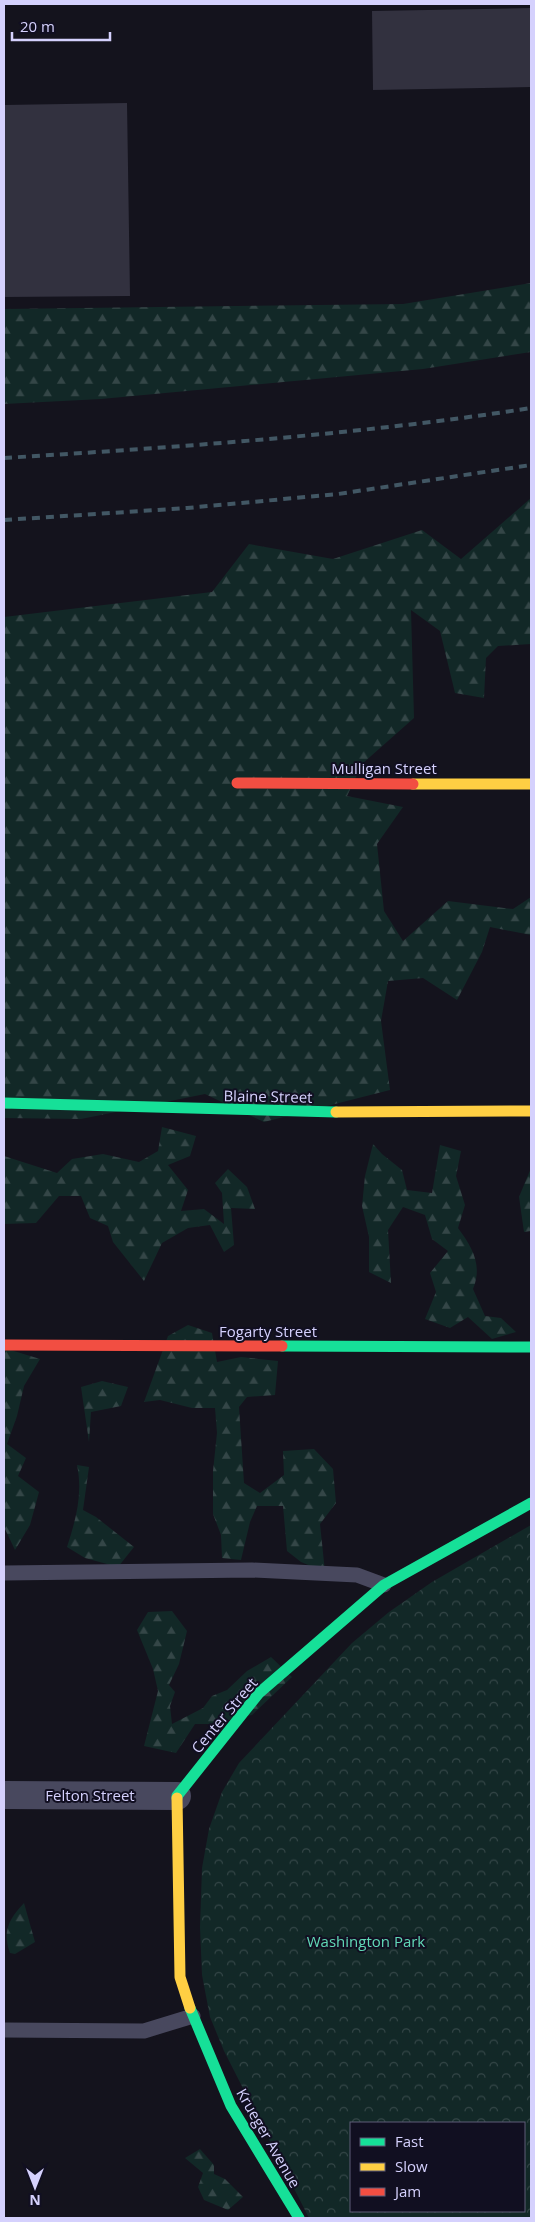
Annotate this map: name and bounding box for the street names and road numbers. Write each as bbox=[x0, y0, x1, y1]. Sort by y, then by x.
street label: Mulligan Street bbox=[331, 758, 437, 778]
street label: Blaine Street bbox=[223, 1085, 313, 1107]
street label: Fogarty Street bbox=[219, 1321, 317, 1341]
street label: Center Street bbox=[187, 1673, 261, 1757]
street label: Felton Street bbox=[45, 1785, 135, 1805]
street label: Krueger Avenue bbox=[232, 2085, 306, 2191]

